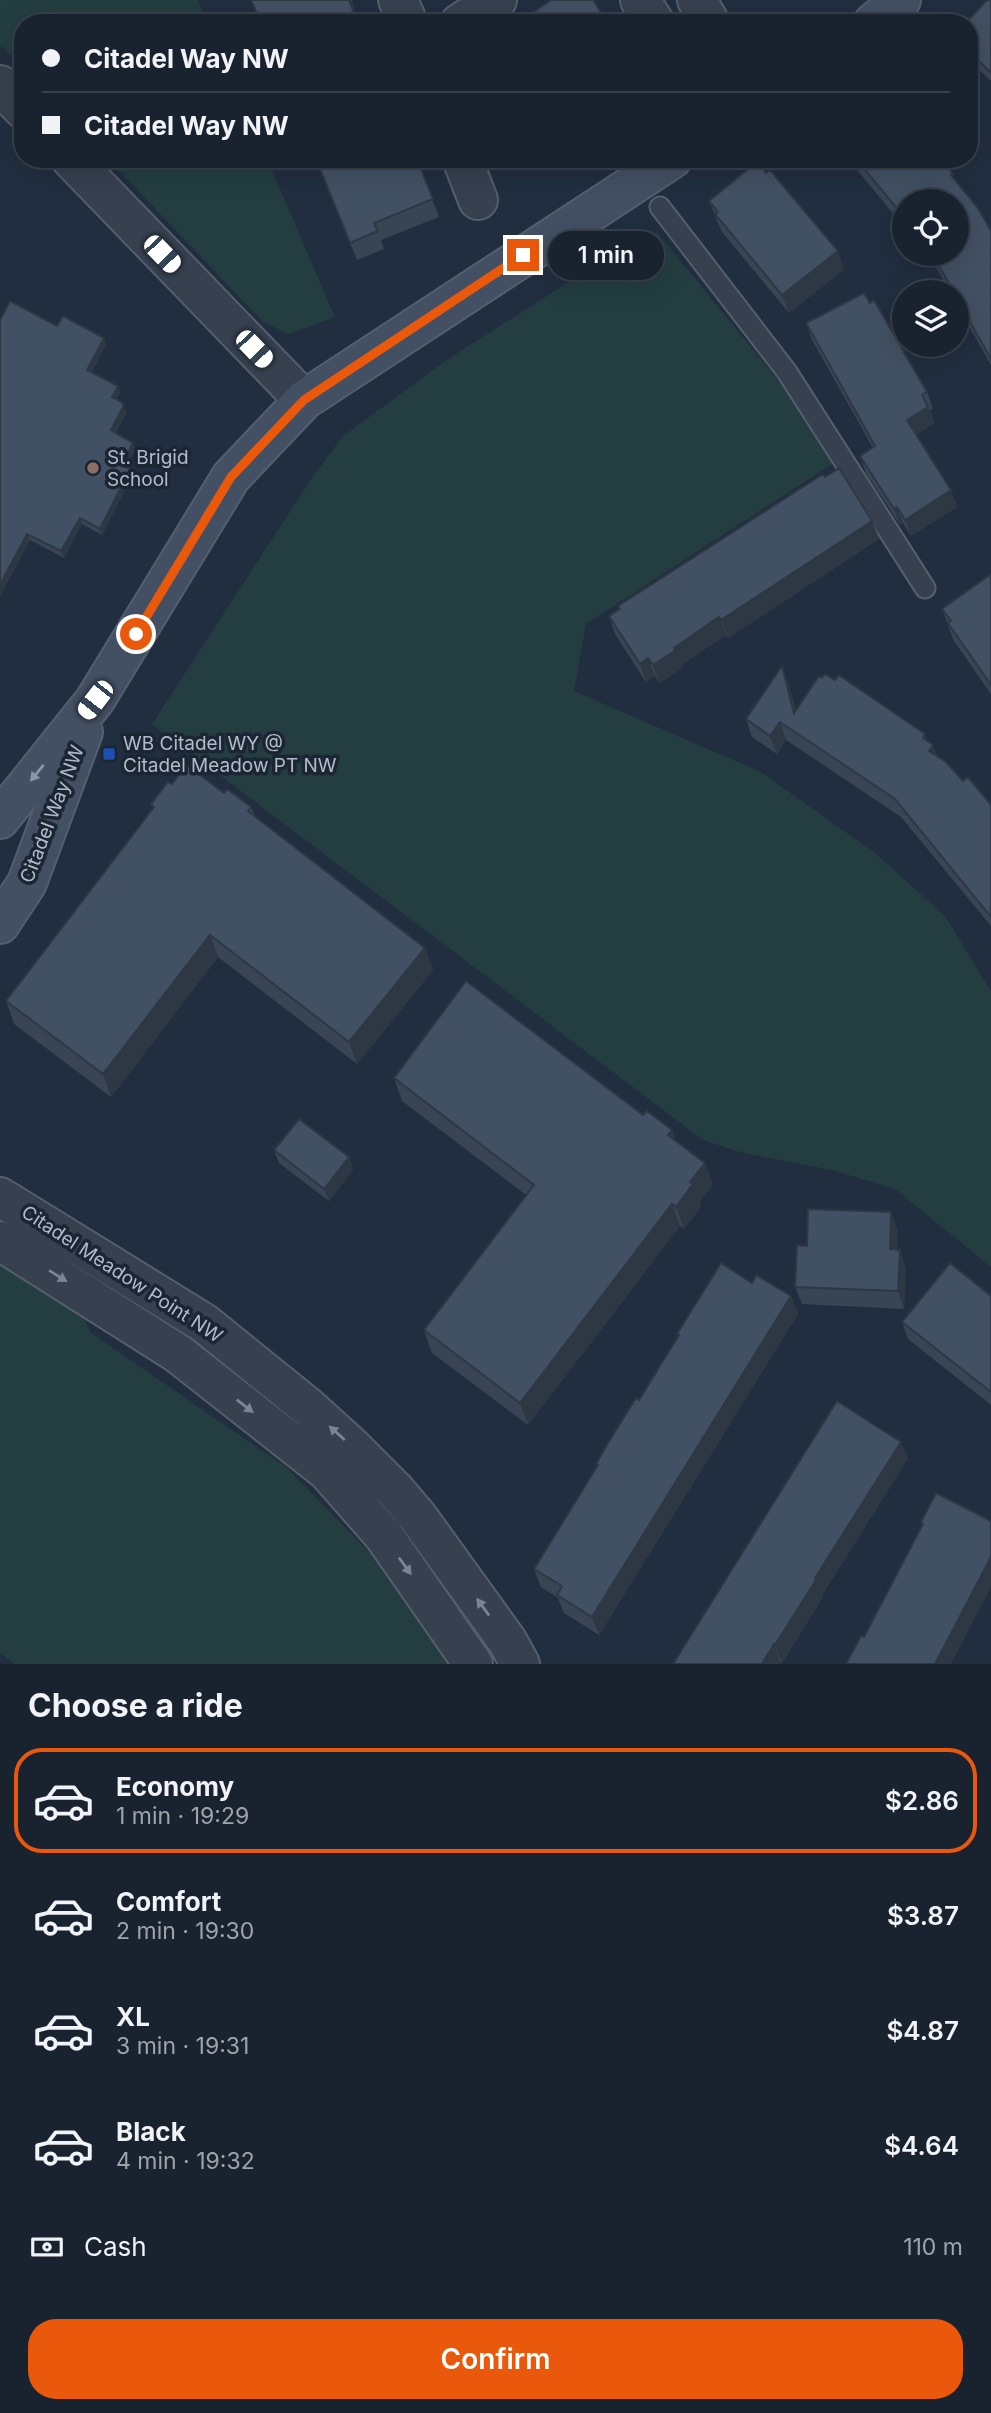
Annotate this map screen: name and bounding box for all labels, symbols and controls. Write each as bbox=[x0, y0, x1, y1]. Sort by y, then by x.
text: Citadel Way NW bbox=[84, 43, 289, 74]
text: Citadel Way NW bbox=[84, 110, 289, 141]
map controls bbox=[892, 189, 969, 357]
button: locate bbox=[892, 189, 969, 266]
callout: 1 min bbox=[548, 230, 663, 280]
car bbox=[140, 232, 185, 276]
route end bbox=[507, 239, 539, 271]
text: 1 min bbox=[578, 241, 634, 269]
button: layers bbox=[892, 280, 969, 357]
car bbox=[232, 327, 277, 371]
place label: St. Brigid School bbox=[107, 446, 189, 491]
marker: St. Brigid School bbox=[85, 460, 101, 476]
route start bbox=[120, 618, 152, 650]
car bbox=[74, 677, 117, 723]
place label: WB Citadel WY @ Citadel Meadow PT NW bbox=[123, 732, 337, 777]
street label: Citadel Way NW bbox=[15, 742, 89, 886]
marker: WB Citadel WY @ Citadel Meadow PT NW bbox=[101, 746, 117, 762]
one-way arrow bbox=[30, 763, 45, 781]
street label: Citadel Meadow Point NW bbox=[17, 1200, 227, 1348]
one-way arrow bbox=[49, 1270, 68, 1283]
one-way arrow bbox=[236, 1398, 254, 1412]
one-way arrow bbox=[328, 1425, 346, 1441]
one-way arrow bbox=[398, 1557, 412, 1575]
one-way arrow bbox=[476, 1598, 490, 1616]
text: Choose a ride bbox=[28, 1686, 243, 1725]
icon: car bbox=[32, 1769, 95, 1832]
text: Economy bbox=[116, 1771, 234, 1802]
text: $2.86 bbox=[885, 1785, 959, 1816]
text: 1 min · 19:29 bbox=[116, 1802, 249, 1830]
icon: car bbox=[32, 1884, 95, 1947]
text: Comfort bbox=[116, 1886, 221, 1917]
text: $3.87 bbox=[887, 1900, 959, 1931]
text: 2 min · 19:30 bbox=[116, 1917, 254, 1945]
icon: car bbox=[32, 1999, 95, 2062]
text: XL bbox=[116, 2001, 150, 2032]
text: $4.87 bbox=[886, 2015, 959, 2046]
text: 3 min · 19:31 bbox=[116, 2032, 249, 2060]
icon: car bbox=[32, 2114, 95, 2177]
text: Black bbox=[116, 2116, 186, 2147]
text: $4.64 bbox=[884, 2130, 959, 2161]
text: 4 min · 19:32 bbox=[116, 2147, 255, 2175]
icon: cash bbox=[28, 2228, 66, 2266]
text: Cash bbox=[84, 2231, 147, 2262]
text: 110 m bbox=[903, 2233, 963, 2261]
button: Confirm bbox=[28, 2319, 963, 2399]

